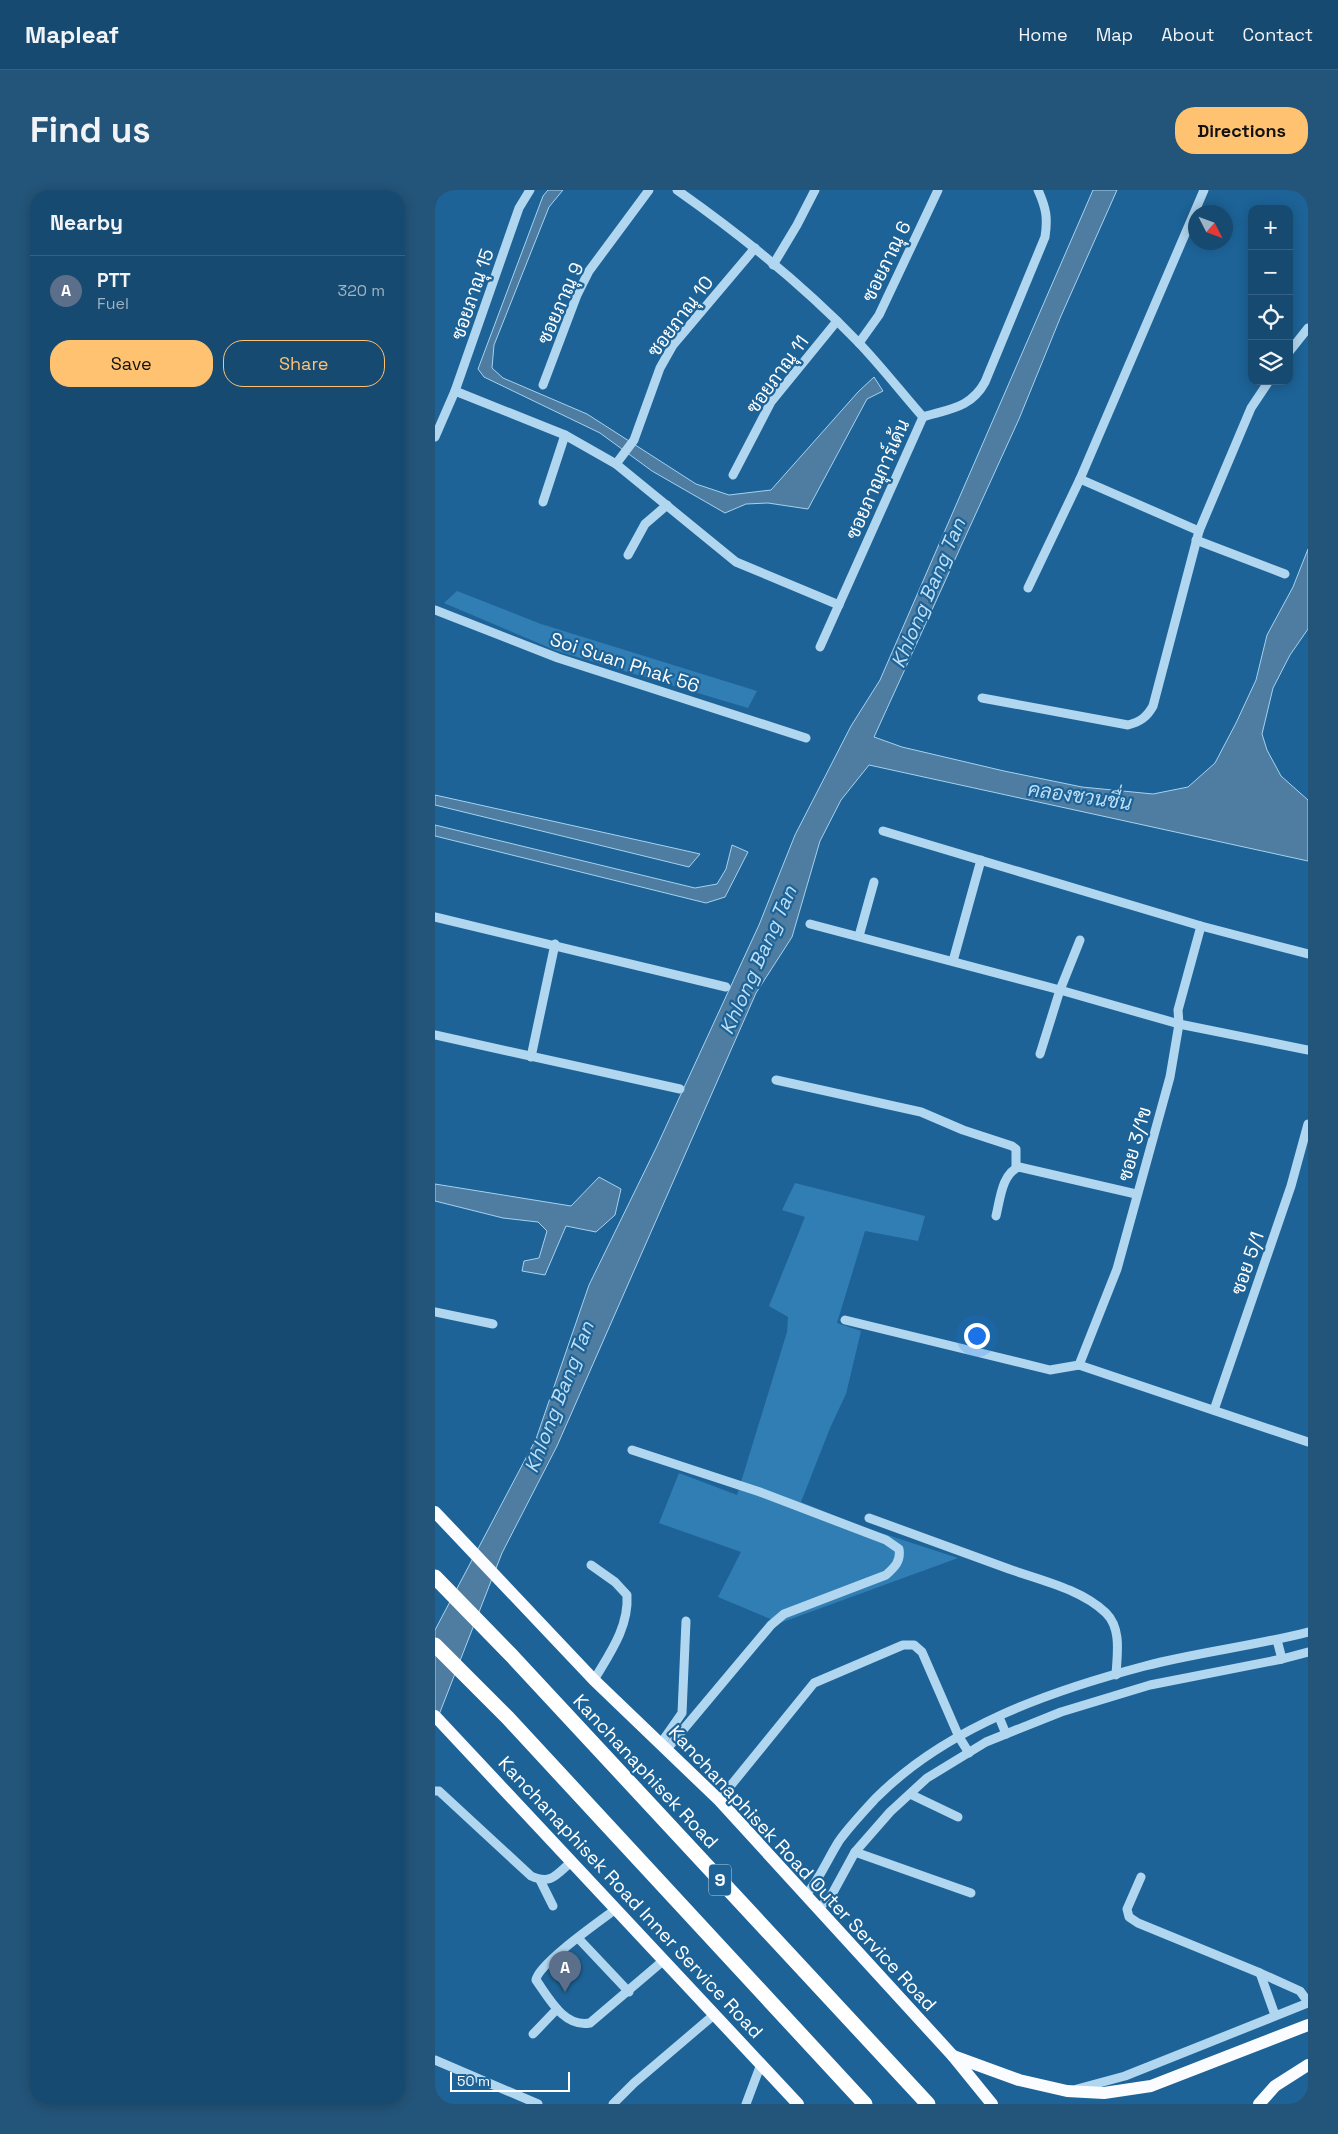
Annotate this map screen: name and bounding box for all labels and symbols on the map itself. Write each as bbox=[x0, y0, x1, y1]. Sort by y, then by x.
north arrow bbox=[1188, 205, 1233, 250]
street label: ซอยภาณุ 6 bbox=[856, 217, 917, 306]
street label: ซอยภาณุ 15 bbox=[445, 245, 500, 343]
street label: ซอยภาณุ 9 bbox=[531, 258, 590, 348]
street label: ซอยภาณุ 10 bbox=[642, 271, 719, 362]
street label: ซอยภาณุ 11 bbox=[740, 330, 814, 419]
street label: ซอยภาณุการ์เด้น bbox=[840, 415, 915, 543]
water label: Khlong Bang Tan bbox=[885, 514, 972, 672]
street label: Soi Suan Phak 56 bbox=[547, 627, 703, 698]
water label: คลองชวนชื่น bbox=[1026, 772, 1134, 816]
water label: Khlong Bang Tan bbox=[714, 881, 803, 1038]
street label: ซอย 3/1ข bbox=[1112, 1104, 1157, 1184]
street label: ซอย 5/1 bbox=[1225, 1228, 1270, 1298]
water label: Khlong Bang Tan bbox=[518, 1317, 600, 1476]
your location bbox=[964, 1323, 990, 1349]
street label: Kanchanaphisek Road bbox=[568, 1689, 724, 1854]
street label: Kanchanaphisek Road Outer Service Road bbox=[663, 1720, 942, 2017]
street label: Kanchanaphisek Road Inner Service Road bbox=[493, 1751, 768, 2044]
road number: 9 bbox=[709, 1864, 731, 1896]
pin: A bbox=[549, 1951, 581, 1992]
scale bar bbox=[450, 2069, 570, 2092]

